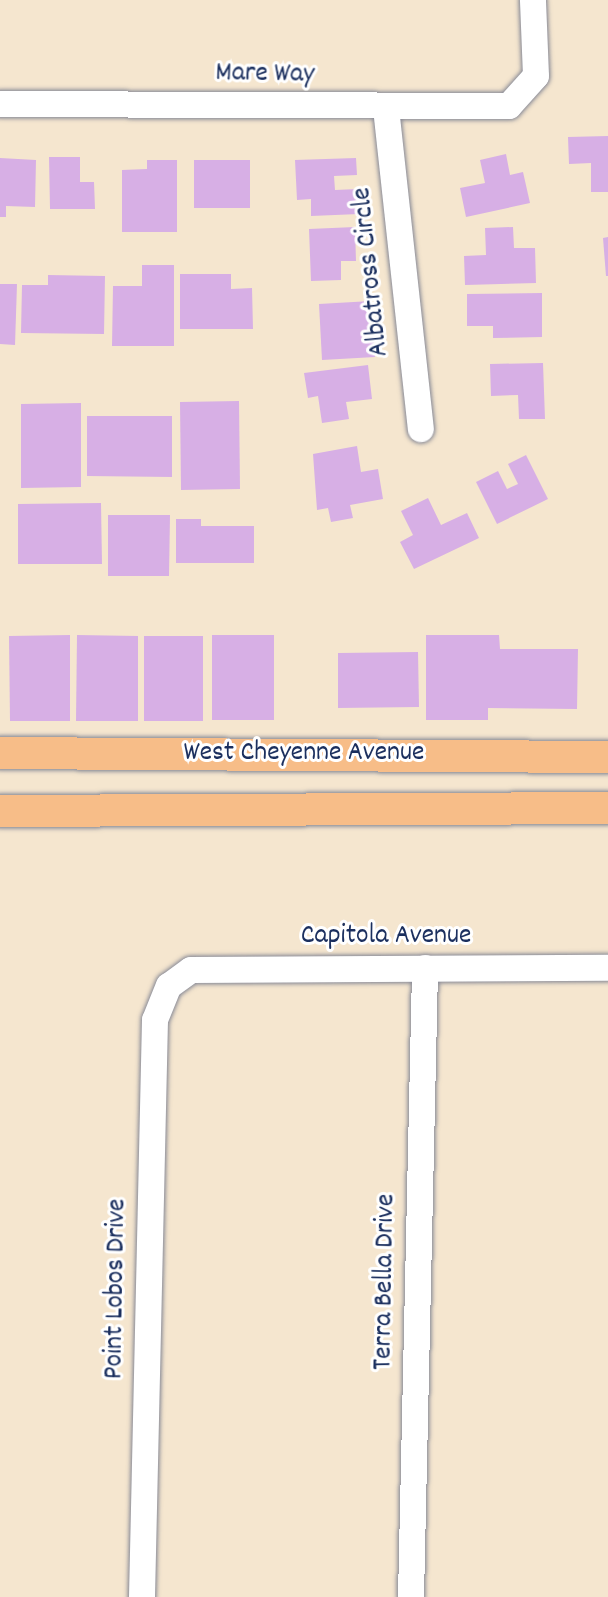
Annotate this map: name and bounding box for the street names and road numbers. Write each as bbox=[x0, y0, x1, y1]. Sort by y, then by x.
street label: Mare Way bbox=[215, 57, 315, 93]
street label: Albatross Circle bbox=[346, 186, 398, 358]
street label: West Cheyenne Avenue bbox=[184, 737, 424, 771]
street label: Capitola Avenue bbox=[301, 920, 471, 954]
street label: Terra Bella Drive bbox=[368, 1194, 404, 1370]
street label: Point Lobos Drive bbox=[99, 1198, 135, 1380]

